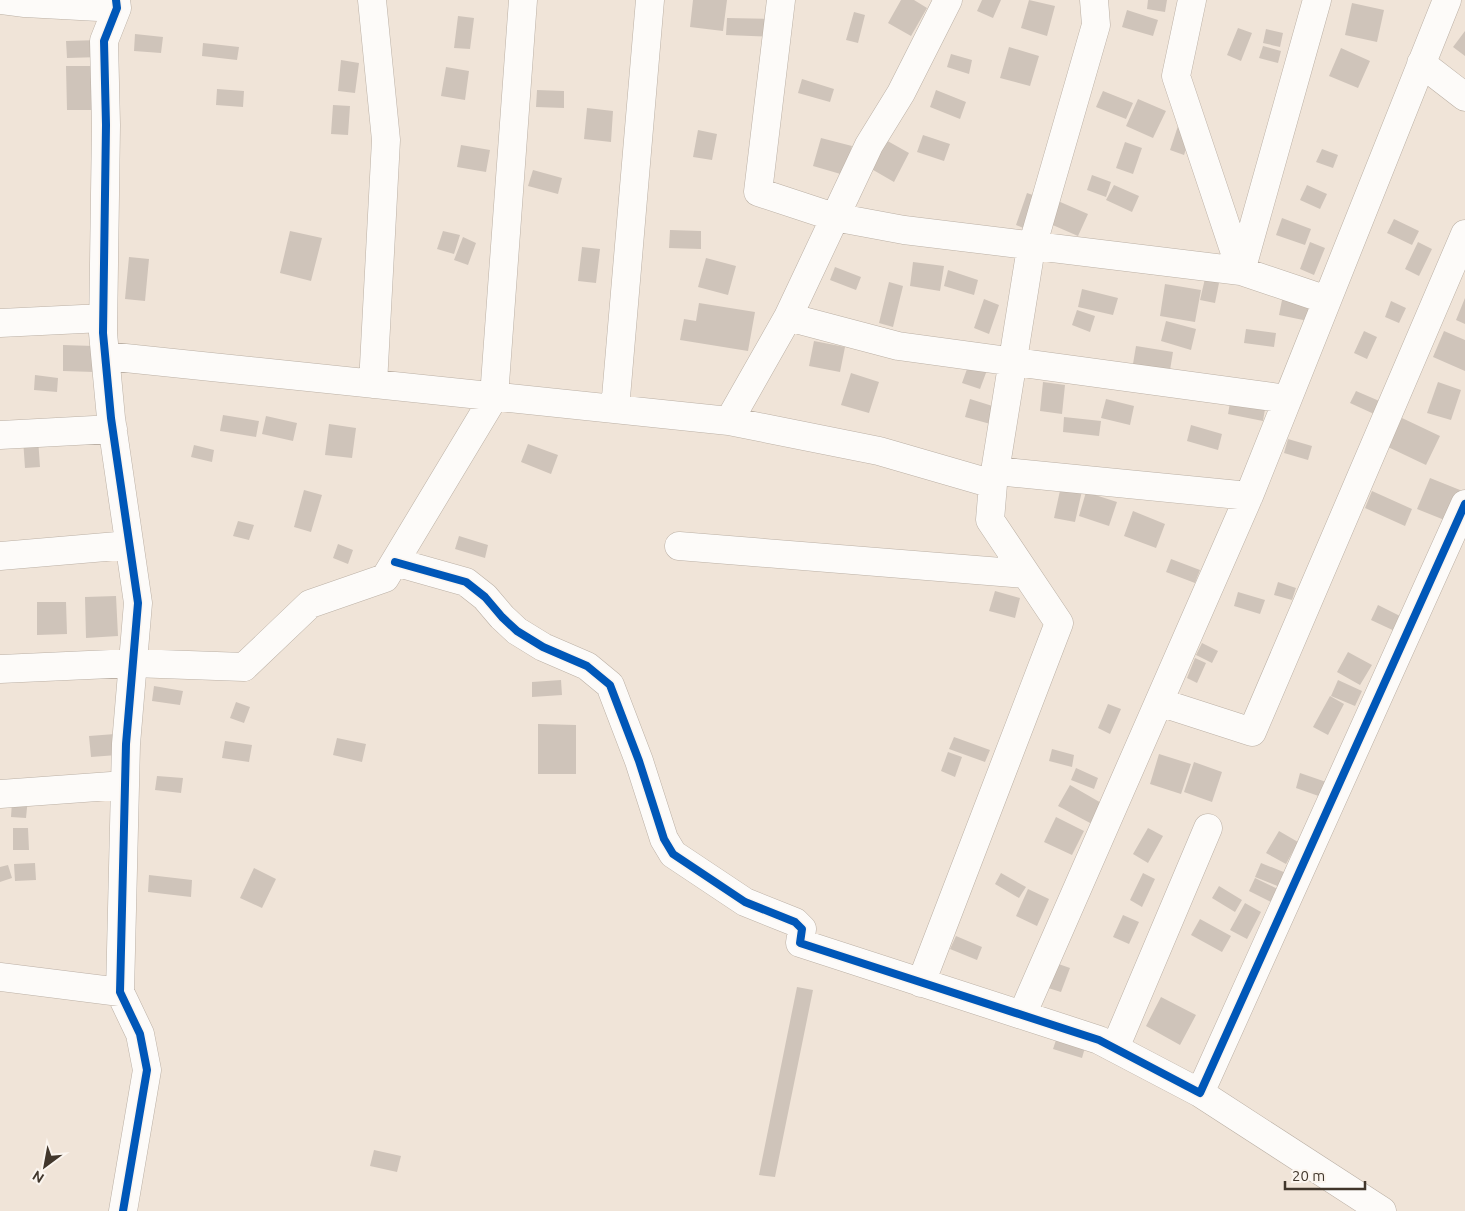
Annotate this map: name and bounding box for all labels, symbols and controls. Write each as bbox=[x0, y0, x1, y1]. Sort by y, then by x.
north arrow bbox=[20, 1141, 70, 1191]
scale bar bbox=[1285, 1158, 1365, 1190]
text: N bbox=[29, 1167, 47, 1187]
text: 20 m bbox=[1292, 1167, 1325, 1184]

